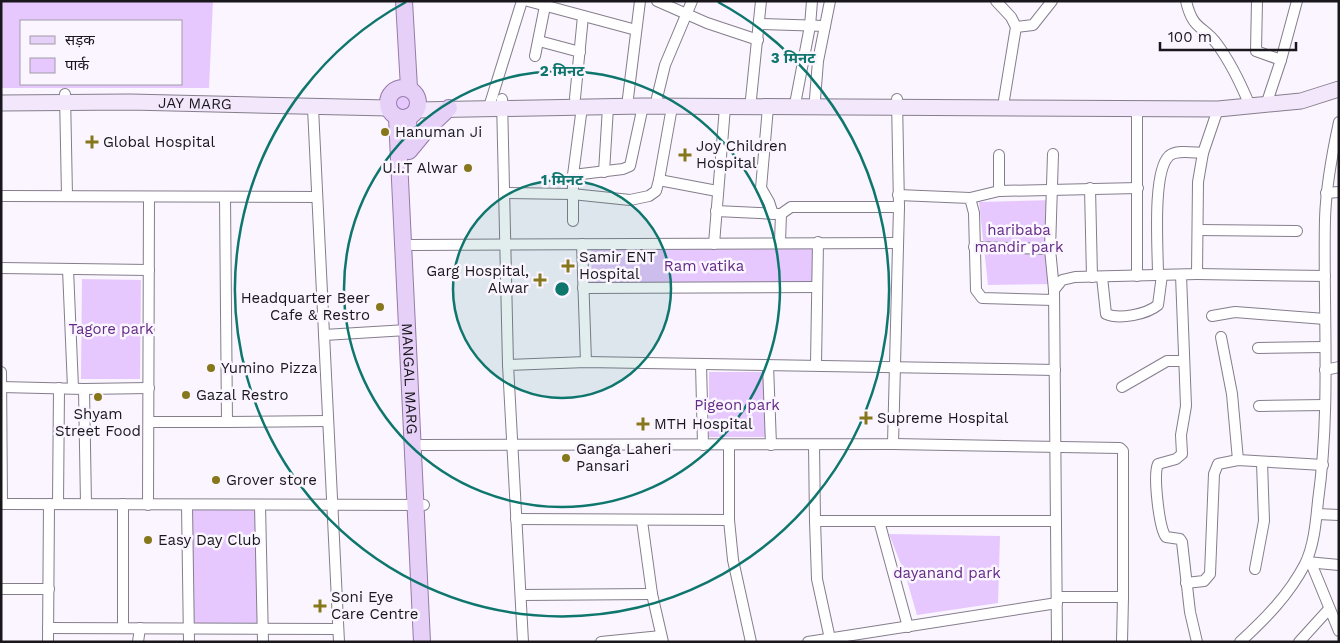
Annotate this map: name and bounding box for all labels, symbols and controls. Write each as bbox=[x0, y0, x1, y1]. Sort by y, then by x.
legend bbox=[20, 20, 182, 85]
scale bar bbox=[1160, 20, 1296, 52]
text: 100 m bbox=[1168, 28, 1212, 46]
text: सड़क bbox=[65, 31, 95, 49]
text: 3 मिनट bbox=[771, 49, 816, 67]
text: पार्क bbox=[65, 56, 89, 74]
text: 2 मिनट bbox=[540, 62, 585, 80]
street label: JAY MARG bbox=[158, 94, 232, 113]
place label: Hanuman Ji bbox=[395, 123, 482, 141]
marker: Hanuman Ji bbox=[379, 126, 391, 138]
place label: Global Hospital bbox=[103, 133, 215, 151]
marker: Global Hospital bbox=[85, 135, 99, 149]
place label: Joy Children Hospital bbox=[696, 137, 787, 172]
marker: Joy Children Hospital bbox=[678, 148, 692, 162]
place label: U.I.T Alwar bbox=[382, 159, 458, 177]
marker: U.I.T Alwar bbox=[462, 162, 474, 174]
text: 1 मिनट bbox=[541, 171, 584, 189]
park label: haribaba mandir park bbox=[975, 221, 1064, 256]
place label: Samir ENT Hospital bbox=[579, 248, 656, 283]
park label: Ram vatika bbox=[664, 257, 745, 275]
marker: Samir ENT Hospital bbox=[561, 259, 575, 273]
place label: Garg Hospital, Alwar bbox=[426, 262, 529, 297]
marker: Garg Hospital, Alwar bbox=[533, 273, 547, 287]
centre of rings bbox=[553, 280, 571, 298]
place label: Headquarter Beer Cafe & Restro bbox=[241, 289, 370, 324]
marker: Headquarter Beer Cafe & Restro bbox=[374, 301, 386, 313]
park label: Tagore park bbox=[68, 320, 154, 338]
street label: MANGAL MARG bbox=[398, 322, 421, 435]
place label: Yumino Pizza bbox=[221, 359, 318, 377]
marker: Yumino Pizza bbox=[205, 362, 217, 374]
place label: Gazal Restro bbox=[196, 386, 288, 404]
marker: Gazal Restro bbox=[180, 389, 192, 401]
marker: Shyam Street Food bbox=[92, 391, 104, 403]
park label: Pigeon park bbox=[694, 396, 780, 414]
place label: Shyam Street Food bbox=[55, 405, 141, 440]
place label: Supreme Hospital bbox=[877, 409, 1009, 427]
marker: Supreme Hospital bbox=[859, 411, 873, 425]
place label: MTH Hospital bbox=[654, 415, 753, 433]
marker: MTH Hospital bbox=[636, 417, 650, 431]
place label: Ganga Laheri Pansari bbox=[576, 440, 671, 475]
marker: Ganga Laheri Pansari bbox=[560, 452, 572, 464]
place label: Grover store bbox=[226, 471, 317, 489]
marker: Grover store bbox=[210, 474, 222, 486]
place label: Easy Day Club bbox=[158, 531, 261, 549]
marker: Easy Day Club bbox=[142, 534, 154, 546]
park label: dayanand park bbox=[893, 564, 1001, 582]
place label: Soni Eye Care Centre bbox=[331, 588, 418, 623]
marker: Soni Eye Care Centre bbox=[313, 599, 327, 613]

